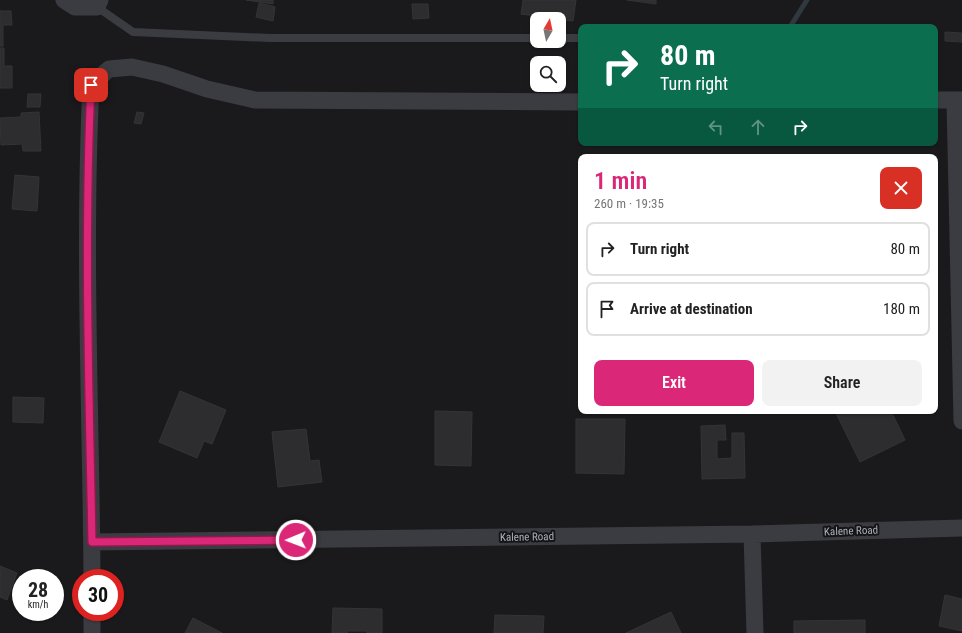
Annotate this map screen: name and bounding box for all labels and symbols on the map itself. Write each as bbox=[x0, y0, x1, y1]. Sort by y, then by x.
north arrow bbox=[530, 12, 566, 48]
pin bbox=[74, 68, 108, 102]
position arrow bbox=[275, 519, 317, 561]
street label: Kalene Road bbox=[824, 524, 878, 538]
street label: Kalene Road bbox=[500, 530, 554, 544]
speed limit sign: 30 bbox=[72, 569, 124, 621]

